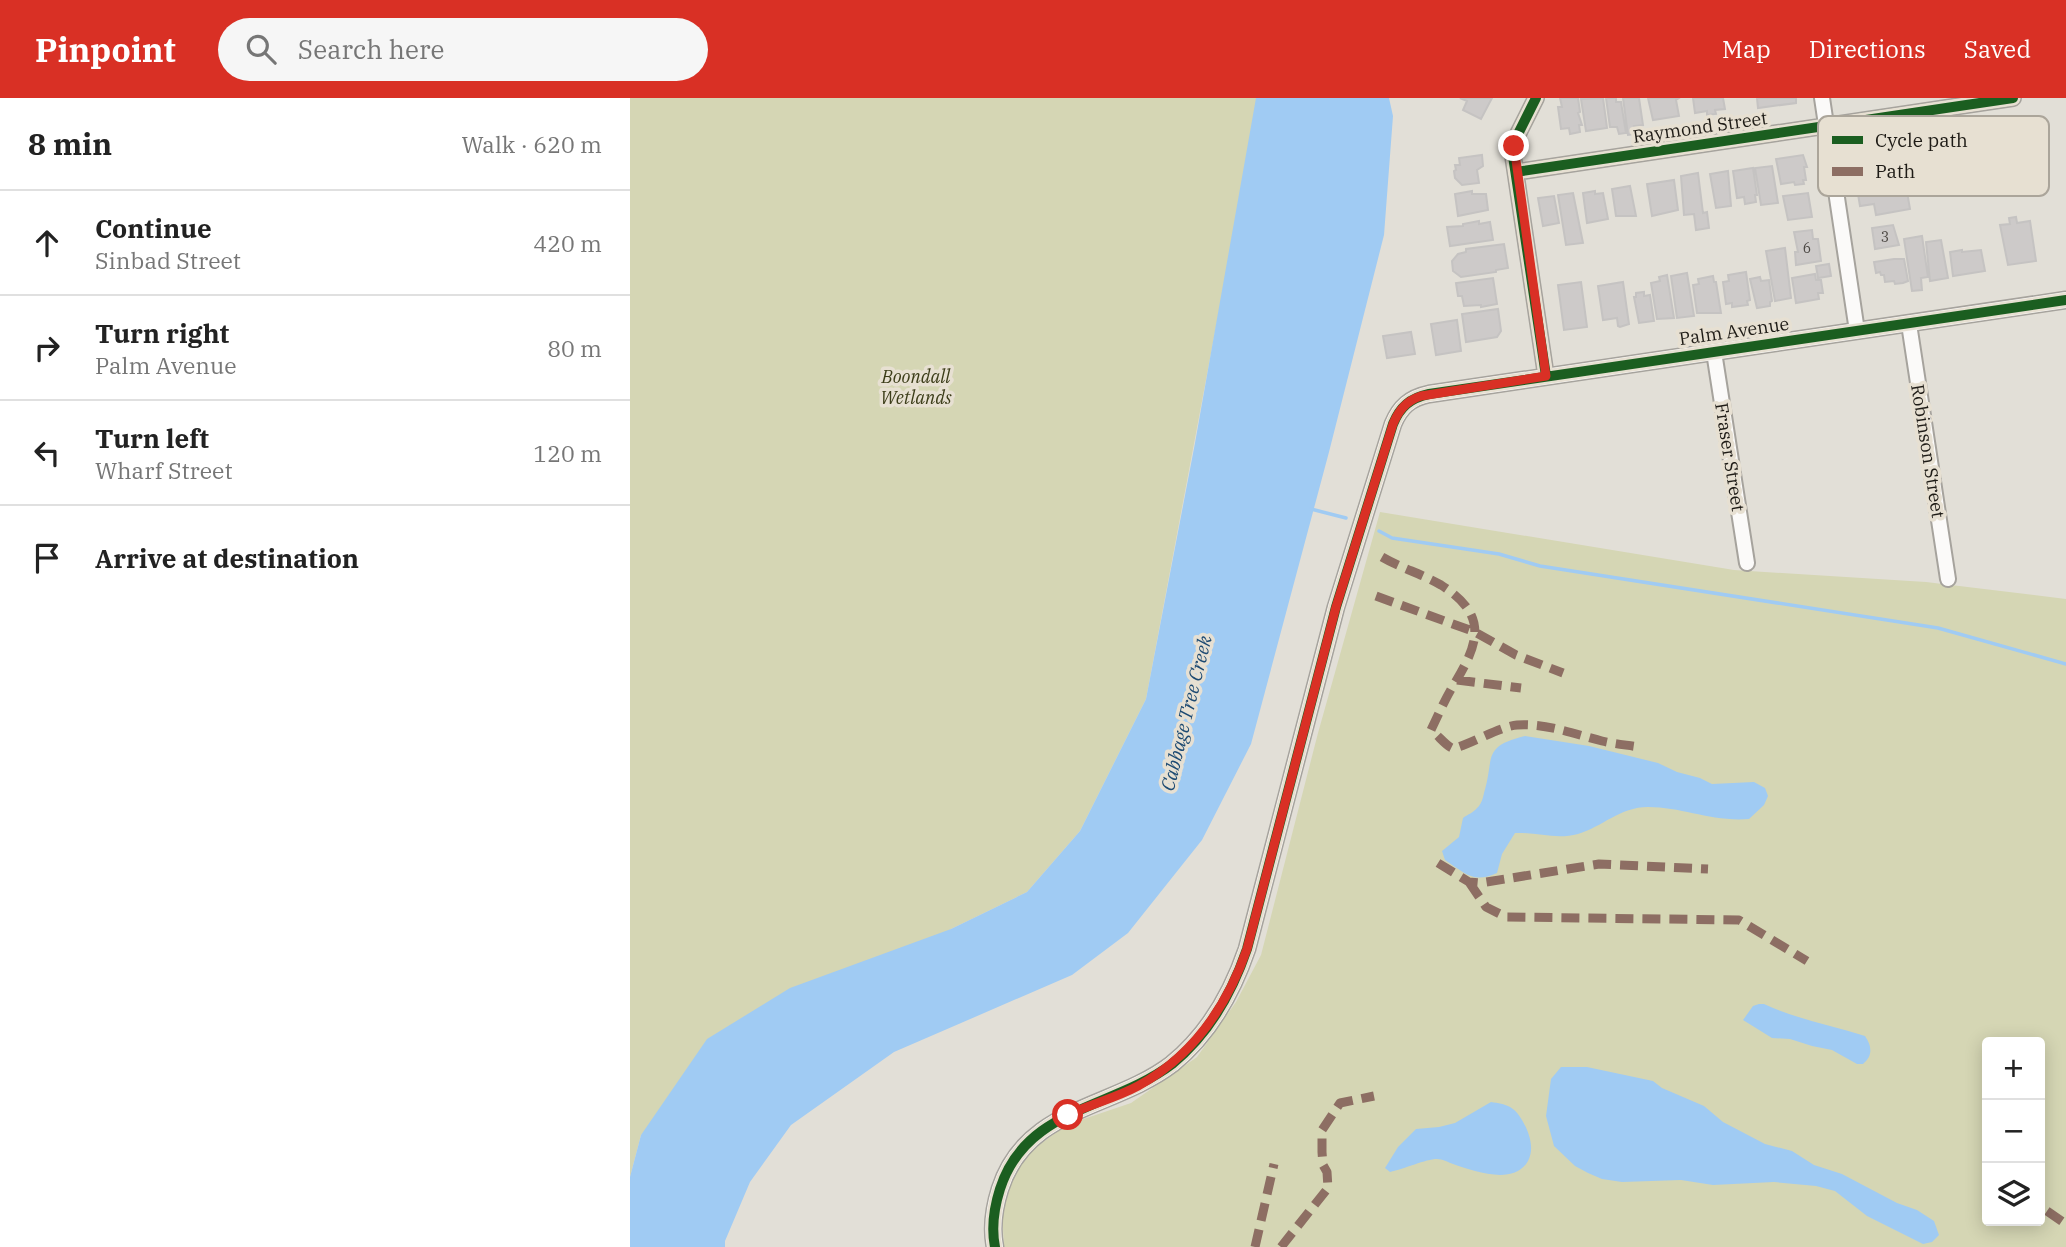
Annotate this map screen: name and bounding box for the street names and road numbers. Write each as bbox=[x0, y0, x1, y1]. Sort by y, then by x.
street label: Raymond Street bbox=[1631, 106, 1769, 148]
street label: Palm Avenue bbox=[1678, 312, 1790, 350]
street label: Robinson Street bbox=[1906, 382, 1950, 520]
street label: Fraser Street bbox=[1710, 401, 1750, 513]

